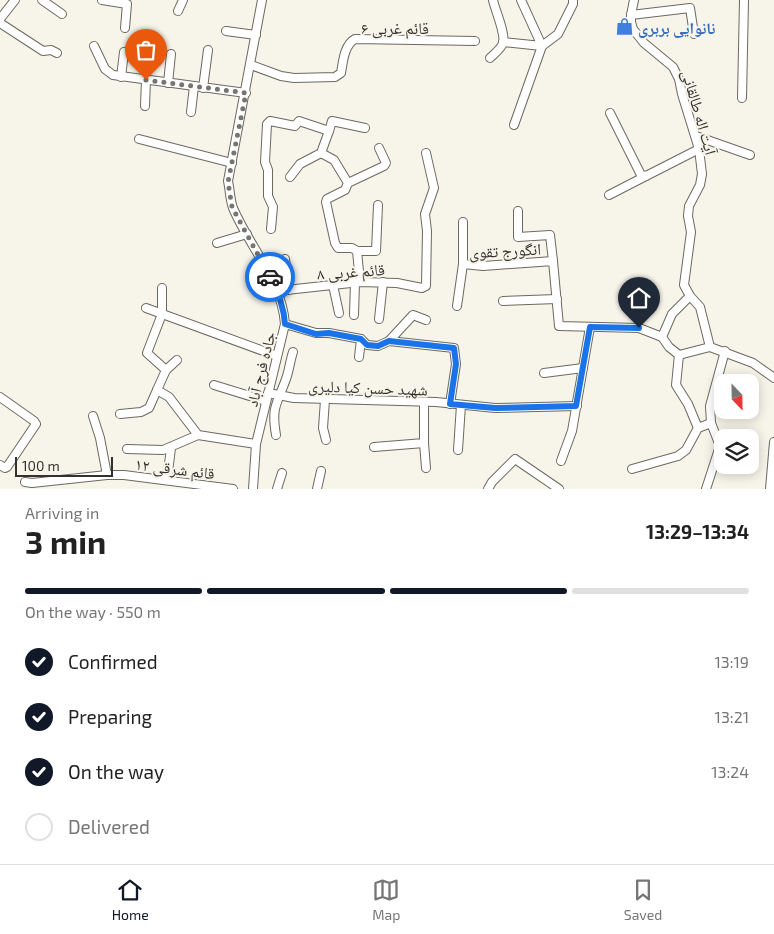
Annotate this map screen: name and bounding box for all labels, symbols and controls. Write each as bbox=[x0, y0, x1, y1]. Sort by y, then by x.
shop icon: نانوایی بربری bbox=[614, 17, 634, 37]
street label: قائم غربی ۶ bbox=[361, 18, 429, 39]
place label: نانوایی بربری bbox=[638, 18, 715, 38]
pin bbox=[125, 29, 167, 80]
icon: bag bbox=[132, 36, 160, 64]
street label: آیت اله طالقانی bbox=[677, 67, 721, 158]
street label: انگورج تقوی bbox=[469, 239, 542, 263]
courier bbox=[245, 252, 295, 302]
street label: قائم غربی ۸ bbox=[316, 259, 386, 285]
icon: car bbox=[256, 263, 284, 291]
pin bbox=[618, 277, 660, 328]
icon: home bbox=[625, 284, 653, 312]
street label: جاده فرج آباد bbox=[241, 329, 280, 409]
north arrow bbox=[714, 374, 759, 419]
map controls bbox=[714, 374, 759, 474]
street label: شهید حسن کیا دلیری bbox=[308, 375, 428, 401]
button: layers bbox=[714, 429, 759, 474]
scale bar bbox=[15, 454, 112, 477]
street label: قائم شرقی ۱۲ bbox=[134, 454, 216, 484]
text: 100 m bbox=[22, 457, 60, 474]
text: Arriving in bbox=[25, 503, 99, 522]
text: 13:29–13:34 bbox=[646, 520, 749, 543]
text: 3 min bbox=[25, 522, 106, 560]
text: On the way · 550 m bbox=[25, 602, 161, 621]
icon: check bbox=[25, 648, 53, 676]
text: Confirmed bbox=[68, 650, 158, 673]
text: 13:19 bbox=[714, 652, 749, 671]
icon: check bbox=[25, 703, 53, 731]
text: Preparing bbox=[68, 705, 152, 728]
text: 13:21 bbox=[715, 707, 749, 726]
icon: check bbox=[25, 758, 53, 786]
text: On the way bbox=[68, 760, 164, 783]
text: 13:24 bbox=[711, 762, 749, 781]
text: Delivered bbox=[68, 815, 150, 838]
tab: Home bbox=[112, 876, 149, 923]
tab: Map bbox=[372, 876, 400, 923]
tab: Saved bbox=[624, 876, 662, 923]

